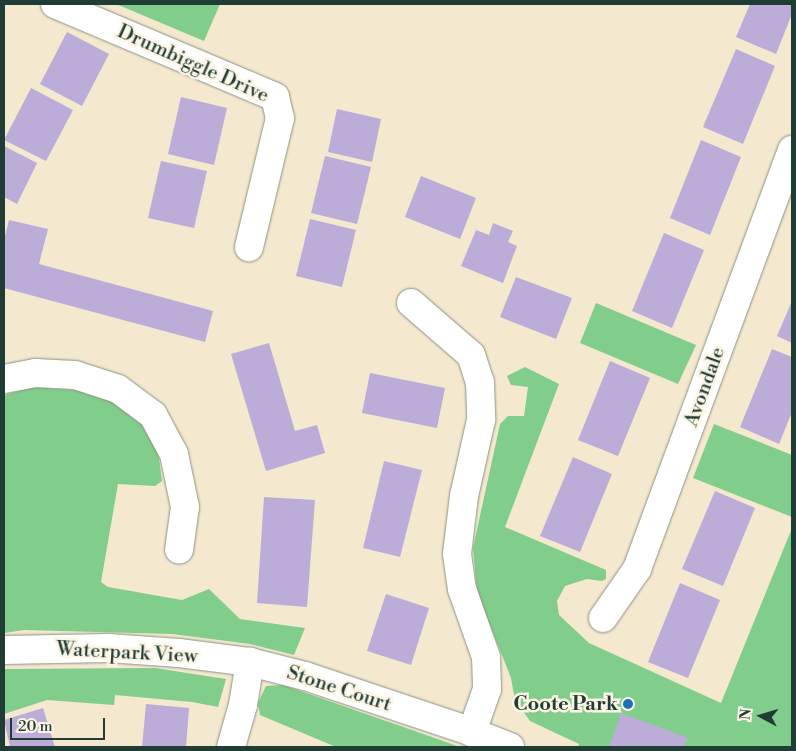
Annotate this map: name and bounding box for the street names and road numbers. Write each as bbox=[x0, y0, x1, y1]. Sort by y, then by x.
street label: Drumbiggle Drive bbox=[113, 20, 273, 108]
street label: Avondale bbox=[680, 344, 730, 430]
street label: Waterpark View bbox=[56, 637, 198, 669]
street label: Stone Court bbox=[284, 661, 394, 717]

